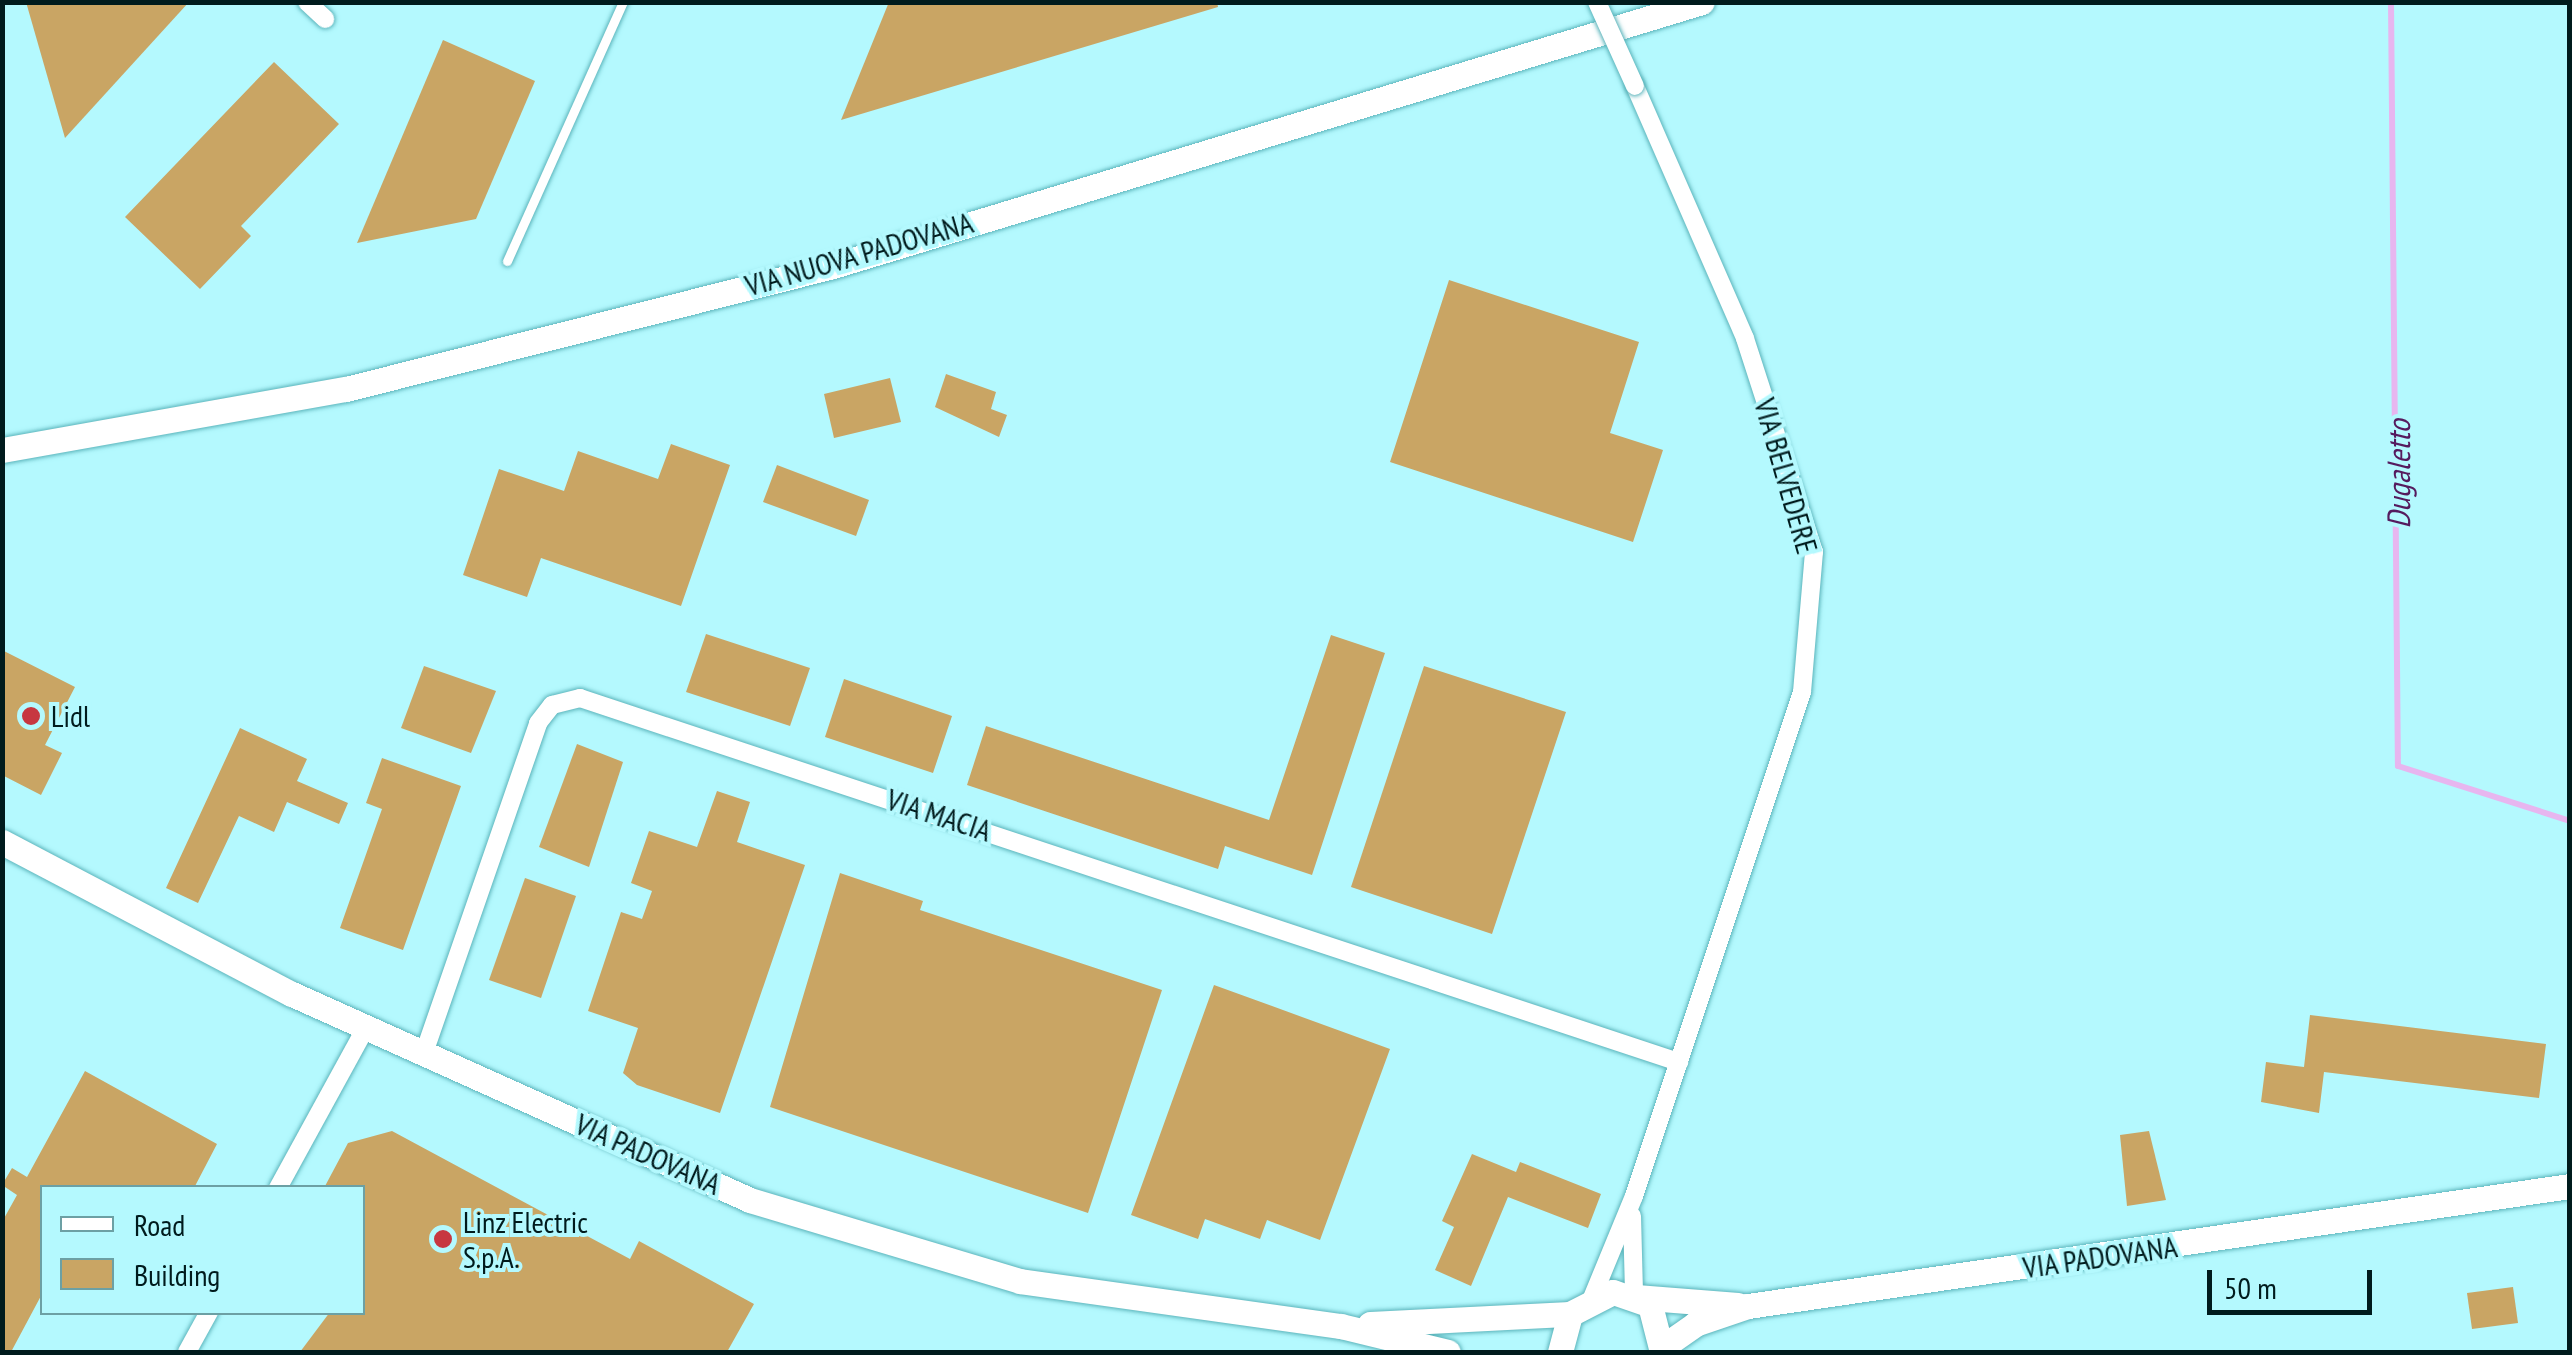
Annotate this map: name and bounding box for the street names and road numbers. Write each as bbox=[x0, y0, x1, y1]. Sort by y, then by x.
street label: VIA NUOVA PADOVANA bbox=[740, 204, 978, 304]
street label: VIA BELVEDERE bbox=[1747, 394, 1825, 558]
street label: VIA MACIA bbox=[882, 781, 996, 849]
street label: VIA PADOVANA bbox=[569, 1106, 727, 1202]
street label: VIA PADOVANA bbox=[2020, 1228, 2180, 1286]

